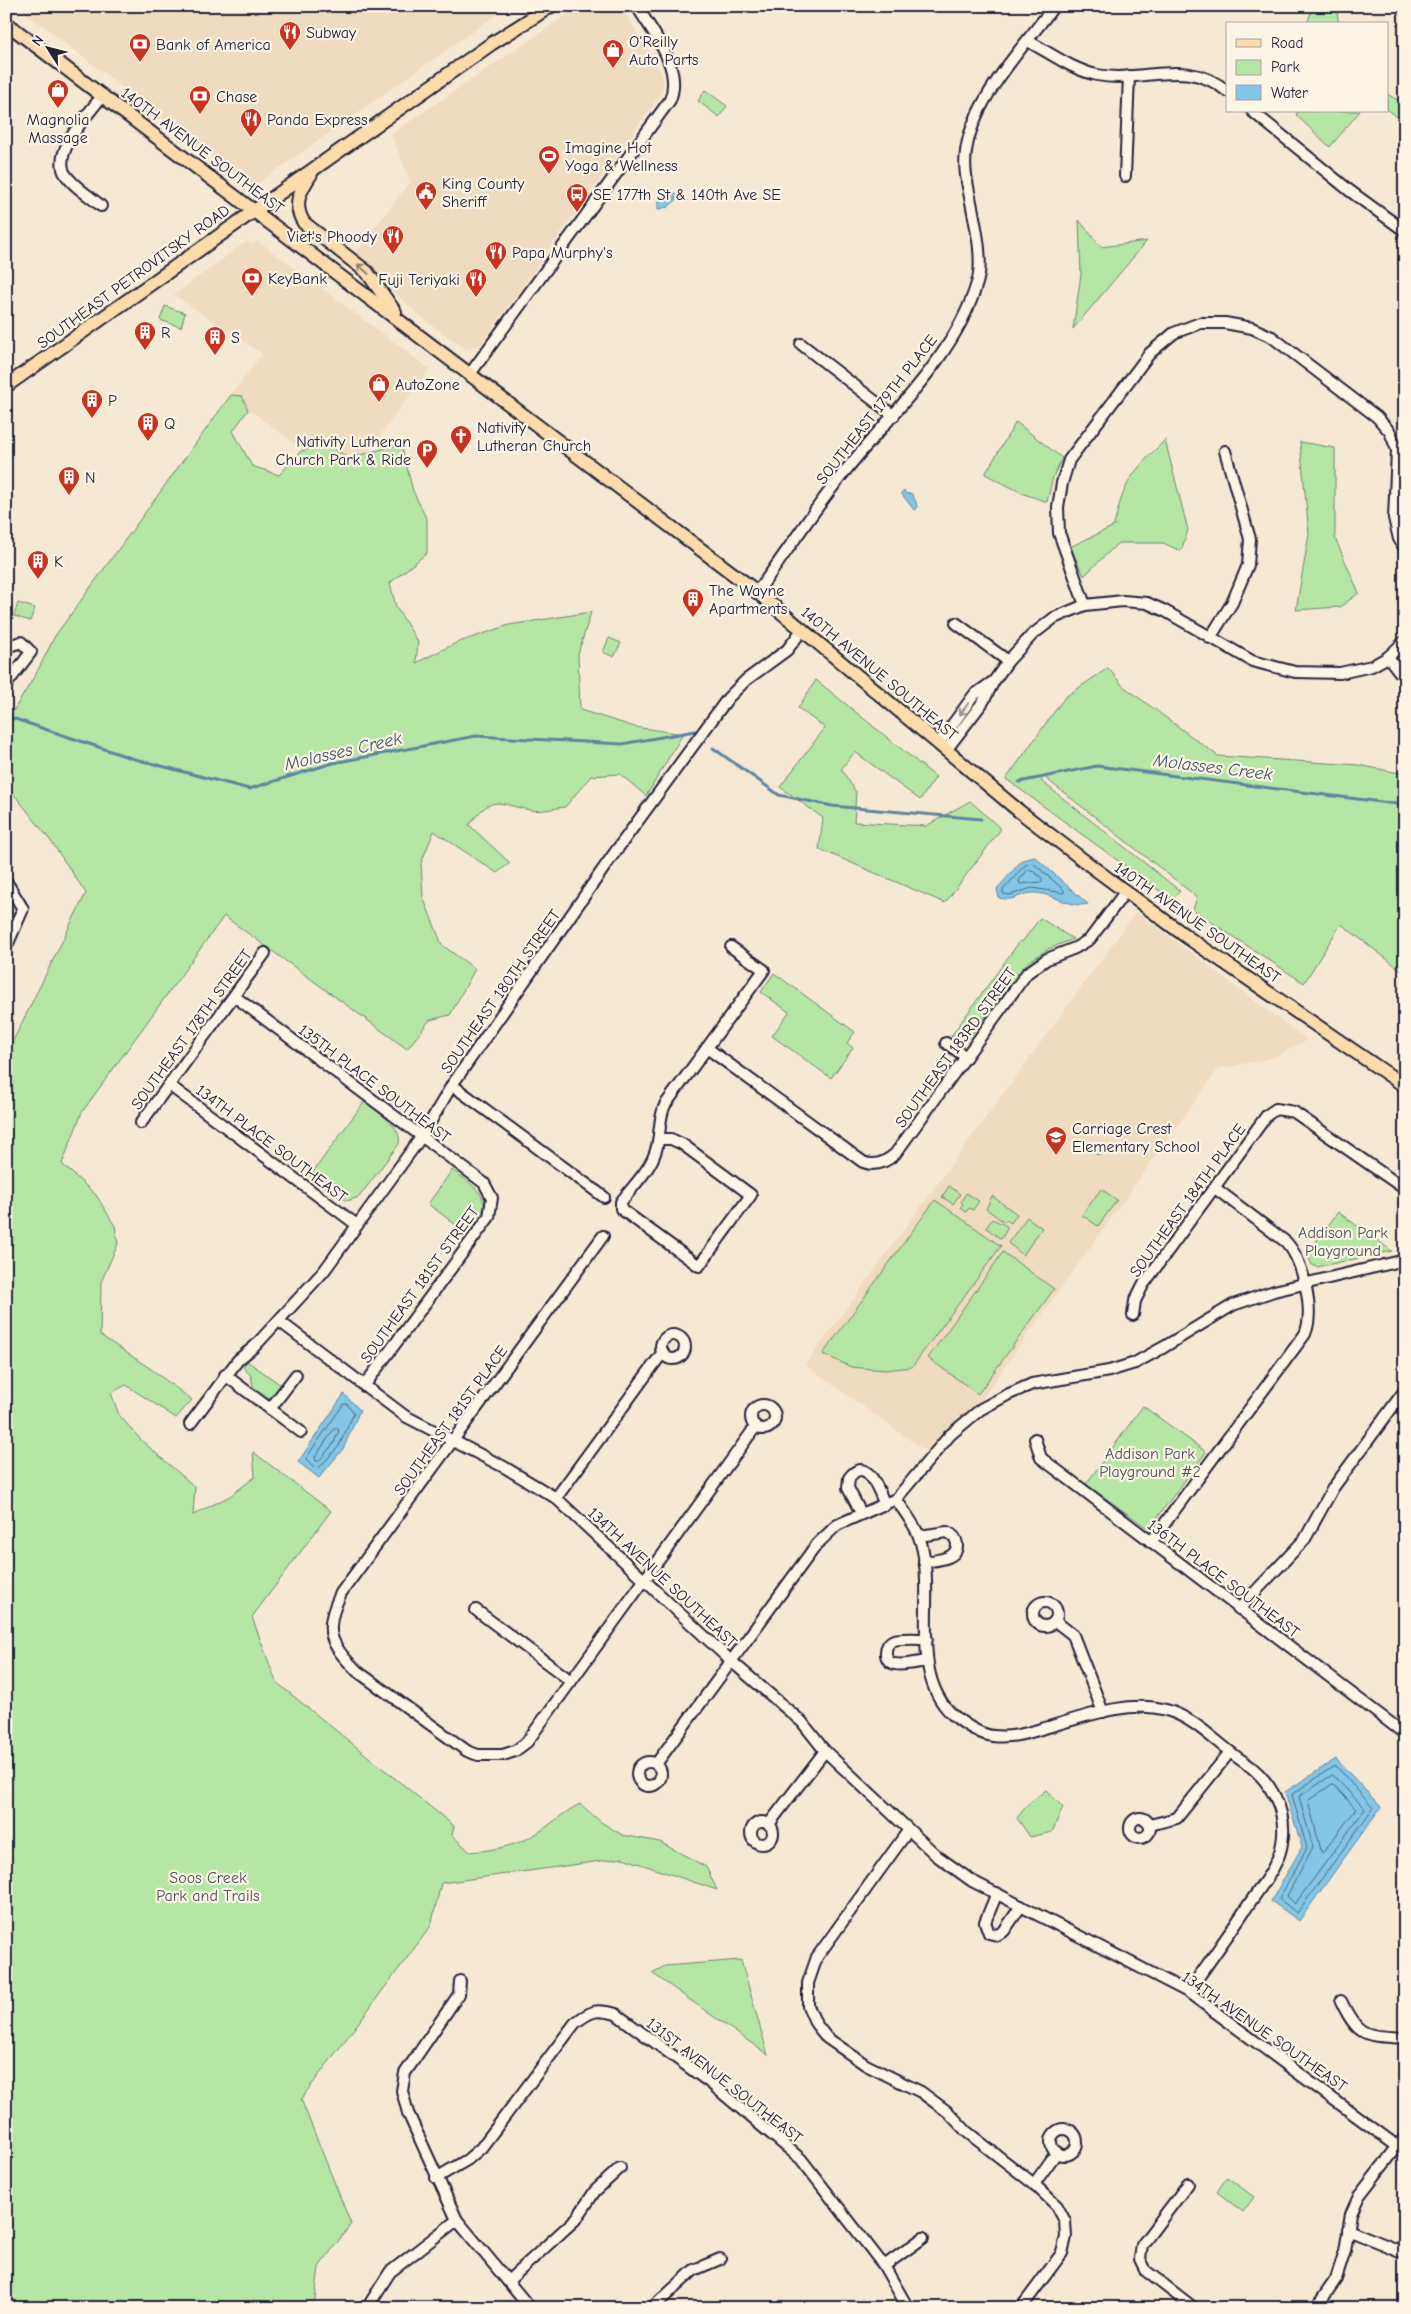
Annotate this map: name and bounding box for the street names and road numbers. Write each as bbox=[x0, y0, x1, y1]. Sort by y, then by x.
street label: 140TH AVENUE SOUTHEAST bbox=[118, 84, 288, 218]
street label: SOUTHEAST PETROVITSKY ROAD bbox=[33, 200, 233, 352]
street label: SOUTHEAST 179TH PLACE bbox=[813, 331, 941, 488]
street label: 140TH AVENUE SOUTHEAST bbox=[797, 603, 962, 745]
street label: 140TH AVENUE SOUTHEAST bbox=[1111, 858, 1284, 988]
street label: SOUTHEAST 180TH STREET bbox=[437, 906, 565, 1077]
street label: SOUTHEAST 178TH STREET bbox=[128, 946, 256, 1113]
street label: SOUTHEAST 183RD STREET bbox=[892, 963, 1020, 1131]
street label: 135TH PLACE SOUTHEAST bbox=[295, 1021, 454, 1147]
street label: 134TH PLACE SOUTHEAST bbox=[192, 1081, 351, 1207]
street label: SOUTHEAST 184TH PLACE bbox=[1126, 1120, 1250, 1281]
street label: SOUTHEAST 181ST STREET bbox=[357, 1202, 483, 1366]
street label: SOUTHEAST 181ST PLACE bbox=[390, 1342, 511, 1499]
street label: 134TH AVENUE SOUTHEAST bbox=[584, 1504, 741, 1652]
street label: 136TH PLACE SOUTHEAST bbox=[1144, 1516, 1303, 1642]
street label: 134TH AVENUE SOUTHEAST bbox=[1179, 1968, 1351, 2096]
street label: 131ST AVENUE SOUTHEAST bbox=[643, 2014, 806, 2148]

